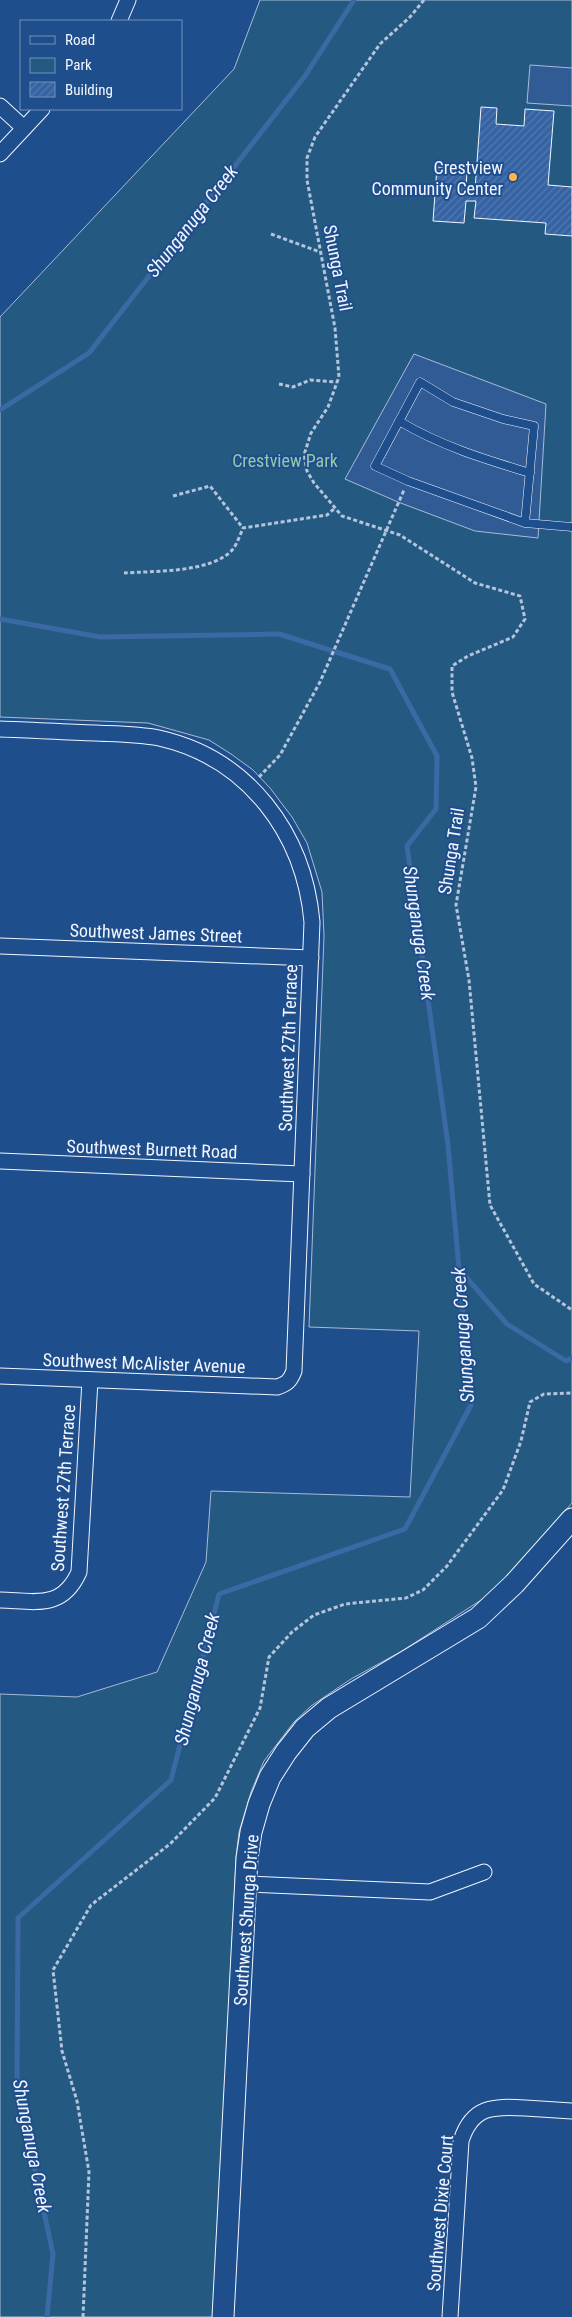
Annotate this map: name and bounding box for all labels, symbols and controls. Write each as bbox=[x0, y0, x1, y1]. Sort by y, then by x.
legend bbox=[20, 20, 182, 110]
text: Road bbox=[65, 31, 95, 49]
text: Park bbox=[65, 56, 92, 74]
text: Building bbox=[65, 81, 113, 99]
place label: Crestview Community Center bbox=[372, 157, 504, 199]
water label: Shunganuga Creek bbox=[141, 160, 243, 282]
marker: Crestview Community Center bbox=[507, 171, 519, 183]
street label: Shunga Trail bbox=[319, 223, 357, 313]
park label: Crestview Park bbox=[232, 450, 338, 471]
street label: Shunga Trail bbox=[434, 806, 468, 896]
water label: Shunganuga Creek bbox=[398, 864, 440, 1003]
street label: Southwest James Street bbox=[69, 919, 243, 947]
street label: Southwest 27th Terrace bbox=[275, 964, 301, 1132]
street label: Southwest Burnett Road bbox=[66, 1136, 238, 1162]
water label: Shunganuga Creek bbox=[447, 1266, 479, 1404]
street label: Southwest McAlister Avenue bbox=[42, 1349, 246, 1377]
street label: Southwest 27th Terrace bbox=[47, 1404, 79, 1572]
water label: Shunganuga Creek bbox=[169, 1610, 225, 1748]
street label: Southwest Shunga Drive bbox=[230, 1834, 262, 2006]
water label: Shunganuga Creek bbox=[8, 2077, 56, 2216]
street label: Southwest Dixie Court bbox=[423, 2134, 457, 2292]

